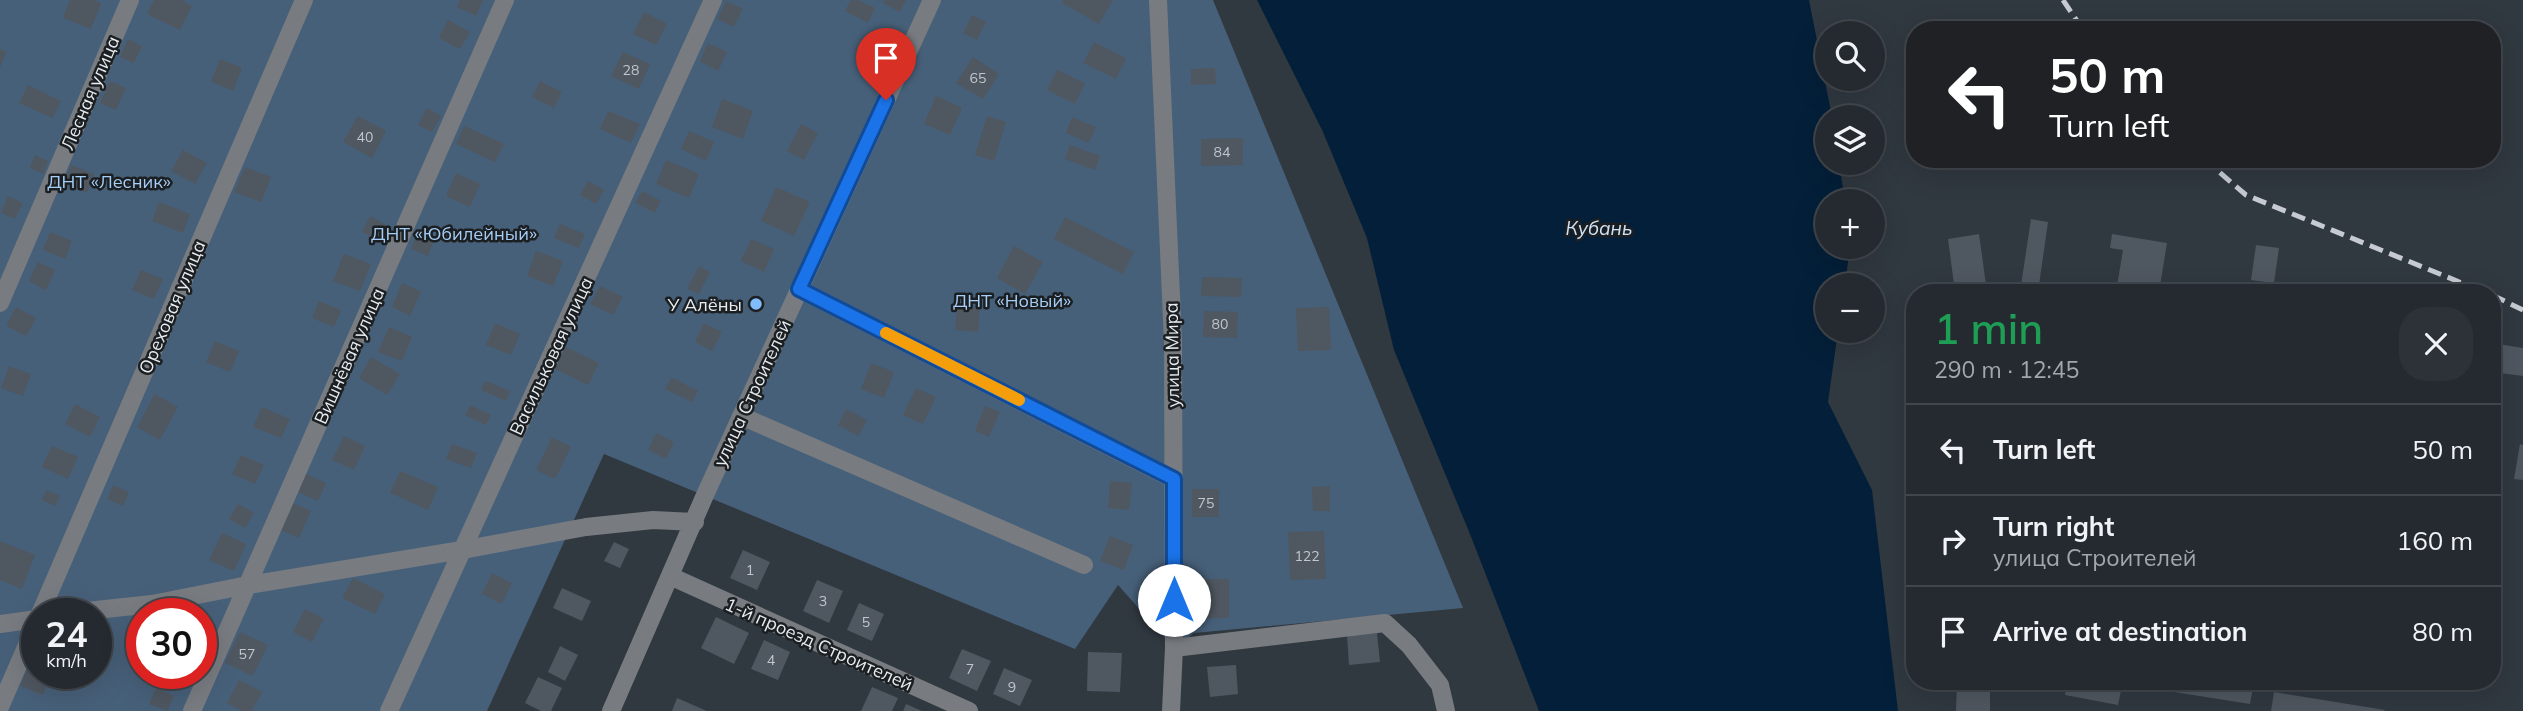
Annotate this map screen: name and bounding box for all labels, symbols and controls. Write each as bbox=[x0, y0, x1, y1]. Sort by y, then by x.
map controls bbox=[1815, 21, 1885, 343]
button: search bbox=[1815, 21, 1885, 91]
pin bbox=[856, 28, 916, 100]
street label: Лесная улица bbox=[56, 33, 124, 153]
icon: arrive bbox=[867, 39, 905, 77]
text: 50 m bbox=[2049, 44, 2165, 105]
icon: left bbox=[1934, 49, 2025, 140]
house number: 28 bbox=[623, 61, 639, 79]
house number: 65 bbox=[970, 69, 986, 87]
button: layers bbox=[1815, 105, 1885, 175]
text: Turn left bbox=[2049, 105, 2169, 145]
house number: 40 bbox=[357, 128, 373, 146]
house number: 84 bbox=[1214, 143, 1231, 161]
park label: ДНТ «Лесник» bbox=[47, 170, 171, 193]
button: + bbox=[1815, 189, 1885, 259]
water label: Кубань bbox=[1566, 216, 1632, 240]
park label: ДНТ «Юбилейный» bbox=[371, 222, 537, 245]
street label: Ореховая улица bbox=[134, 237, 210, 377]
street label: Васильковая улица bbox=[504, 273, 598, 439]
button: − bbox=[1815, 273, 1885, 343]
street label: Вишнёвая улица bbox=[309, 284, 389, 428]
park label: ДНТ «Новый» bbox=[953, 289, 1071, 312]
place label: У Алёны bbox=[666, 293, 742, 316]
marker: У Алёны bbox=[748, 296, 764, 312]
street label: улица Мира bbox=[1160, 302, 1184, 408]
text: 1 min bbox=[1934, 302, 2043, 355]
button: close bbox=[2399, 307, 2473, 381]
house number: 80 bbox=[1212, 315, 1228, 333]
street label: улица Строителей bbox=[708, 316, 796, 470]
text: 290 m · 12:45 bbox=[1934, 355, 2079, 384]
icon: left bbox=[1934, 431, 1972, 469]
text: Turn left bbox=[1993, 433, 2095, 466]
text: 50 m bbox=[2412, 433, 2473, 466]
house number: 75 bbox=[1198, 494, 1214, 512]
text: Turn right bbox=[1993, 510, 2114, 543]
icon: right bbox=[1934, 522, 1972, 560]
text: 160 m bbox=[2397, 524, 2473, 557]
text: улица Строителей bbox=[1993, 543, 2196, 572]
house number: 122 bbox=[1294, 547, 1320, 565]
house number: 1 bbox=[746, 561, 754, 579]
position arrow bbox=[1137, 563, 1211, 637]
street label: 1-й проезд Строителей bbox=[722, 592, 916, 696]
house number: 3 bbox=[819, 592, 827, 610]
speed limit sign: 30 bbox=[126, 598, 217, 689]
text: 24 bbox=[45, 612, 88, 656]
house number: 5 bbox=[862, 613, 870, 631]
icon: arrive bbox=[1934, 613, 1972, 651]
text: Arrive at destination bbox=[1993, 615, 2248, 648]
text: 80 m bbox=[2412, 615, 2473, 648]
house number: 57 bbox=[239, 645, 255, 663]
text: km/h bbox=[46, 649, 87, 672]
house number: 4 bbox=[767, 651, 776, 669]
house number: 7 bbox=[966, 660, 974, 678]
house number: 9 bbox=[1008, 678, 1016, 696]

